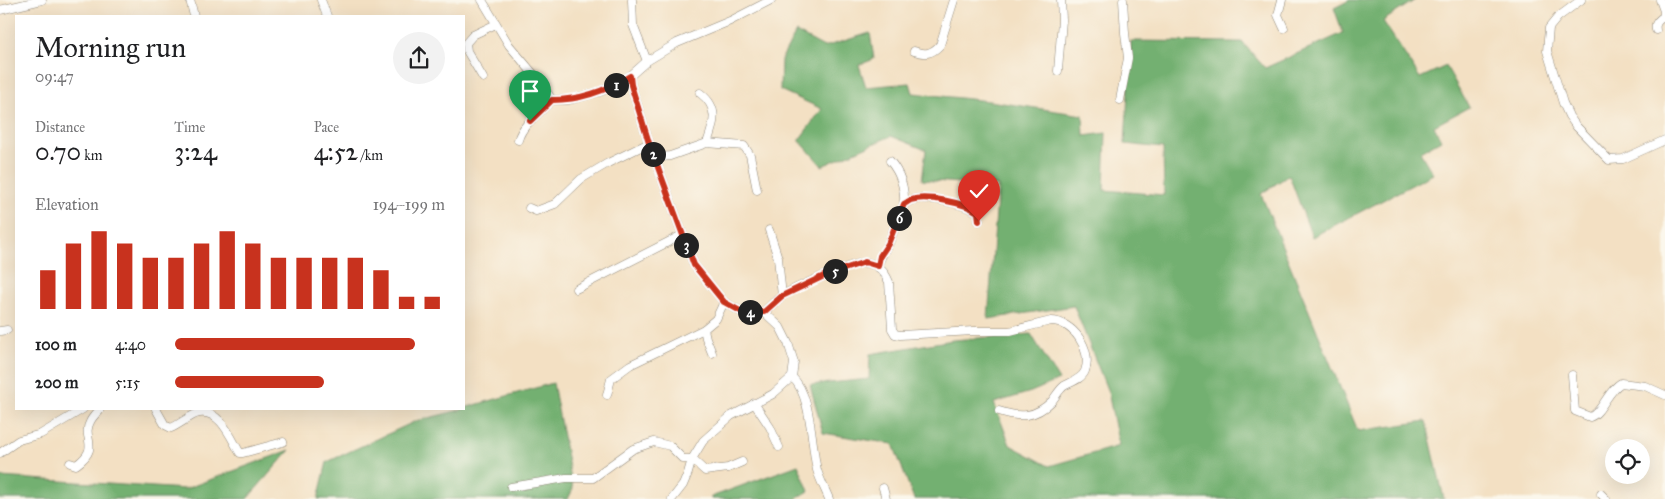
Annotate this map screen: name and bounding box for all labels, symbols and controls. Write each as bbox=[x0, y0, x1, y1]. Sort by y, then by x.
text: Morning run bbox=[35, 30, 186, 65]
button: share bbox=[393, 32, 445, 84]
text: 09:47 bbox=[35, 67, 74, 86]
pin bbox=[509, 70, 551, 121]
pin: 1 bbox=[604, 72, 628, 98]
icon: arrive bbox=[516, 77, 544, 105]
text: 1 bbox=[614, 77, 619, 94]
text: Distance bbox=[35, 119, 85, 136]
text: Time bbox=[174, 119, 205, 136]
text: Pace bbox=[314, 119, 339, 136]
text: 0.70 bbox=[35, 136, 81, 167]
text: 3:24 bbox=[174, 136, 217, 167]
text: 4:52 bbox=[314, 136, 358, 167]
pin: 2 bbox=[640, 142, 666, 166]
text: 2 bbox=[650, 146, 657, 163]
text: km bbox=[81, 147, 102, 164]
text: /km bbox=[358, 147, 383, 164]
pin bbox=[958, 170, 1000, 221]
icon: check bbox=[965, 177, 993, 205]
text: Elevation bbox=[35, 195, 99, 214]
text: 194–199 m bbox=[373, 195, 445, 214]
pin: 6 bbox=[886, 206, 912, 230]
text: 6 bbox=[896, 210, 903, 227]
pin: 3 bbox=[674, 232, 698, 258]
text: 3 bbox=[684, 237, 689, 254]
pin: 5 bbox=[822, 258, 848, 284]
text: 5 bbox=[832, 263, 839, 280]
pin: 4 bbox=[738, 300, 762, 324]
text: 4 bbox=[747, 304, 754, 321]
text: 100 m bbox=[35, 335, 77, 354]
text: 4:40 bbox=[115, 335, 146, 354]
text: 200 m bbox=[35, 373, 78, 392]
text: 5:15 bbox=[115, 373, 140, 392]
map controls bbox=[1605, 439, 1650, 484]
button: locate bbox=[1605, 439, 1650, 484]

